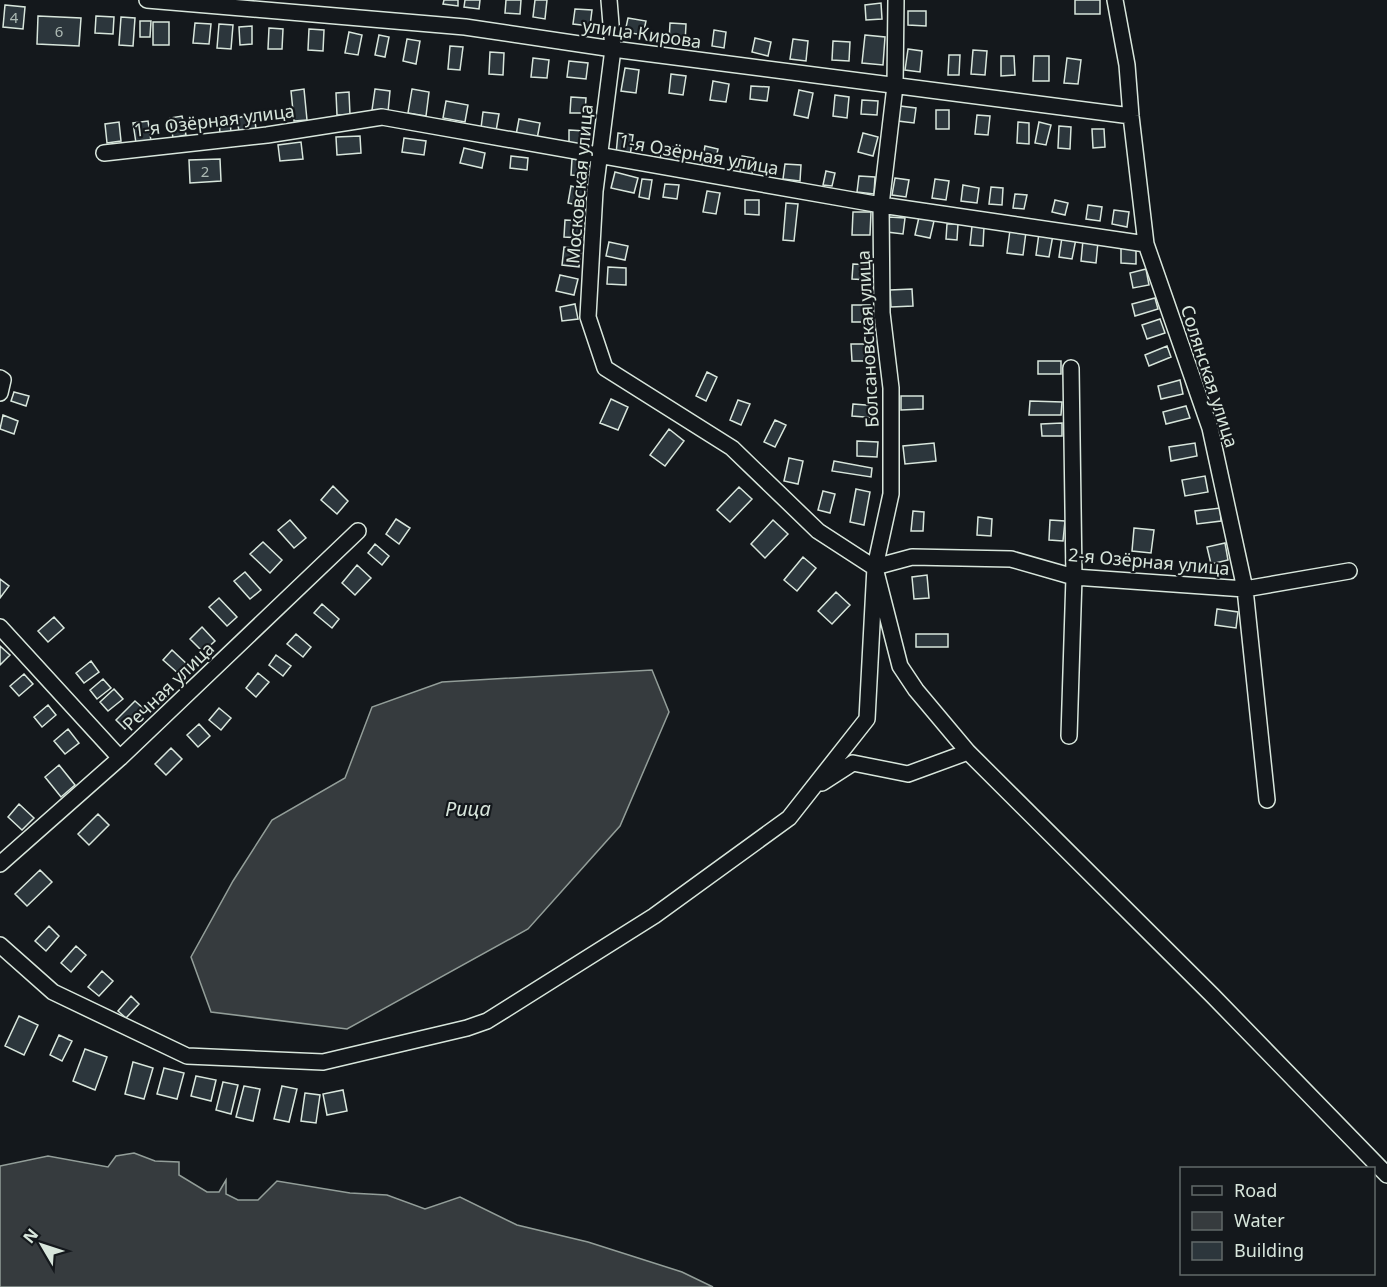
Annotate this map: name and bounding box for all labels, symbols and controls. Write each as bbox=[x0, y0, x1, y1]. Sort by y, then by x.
house number: 4 bbox=[10, 7, 19, 27]
street label: улица Кирова bbox=[581, 13, 703, 53]
house number: 6 bbox=[55, 21, 63, 41]
street label: 1-я Озёрная улица bbox=[132, 98, 296, 142]
street label: Московская улица bbox=[560, 103, 598, 265]
street label: 1-я Озёрная улица bbox=[617, 128, 781, 180]
house number: 2 bbox=[201, 161, 209, 181]
street label: Болсановская улица bbox=[850, 250, 884, 428]
street label: Солянская улица bbox=[1176, 302, 1244, 450]
street label: 2-я Озёрная улица bbox=[1067, 542, 1231, 580]
street label: Речная улица bbox=[117, 636, 219, 736]
water label: Рица bbox=[445, 795, 491, 822]
legend bbox=[1180, 1167, 1375, 1275]
text: Road bbox=[1234, 1178, 1277, 1202]
text: Water bbox=[1234, 1208, 1285, 1232]
north arrow bbox=[12, 1215, 72, 1275]
text: N bbox=[18, 1224, 43, 1248]
text: Building bbox=[1234, 1238, 1304, 1262]

